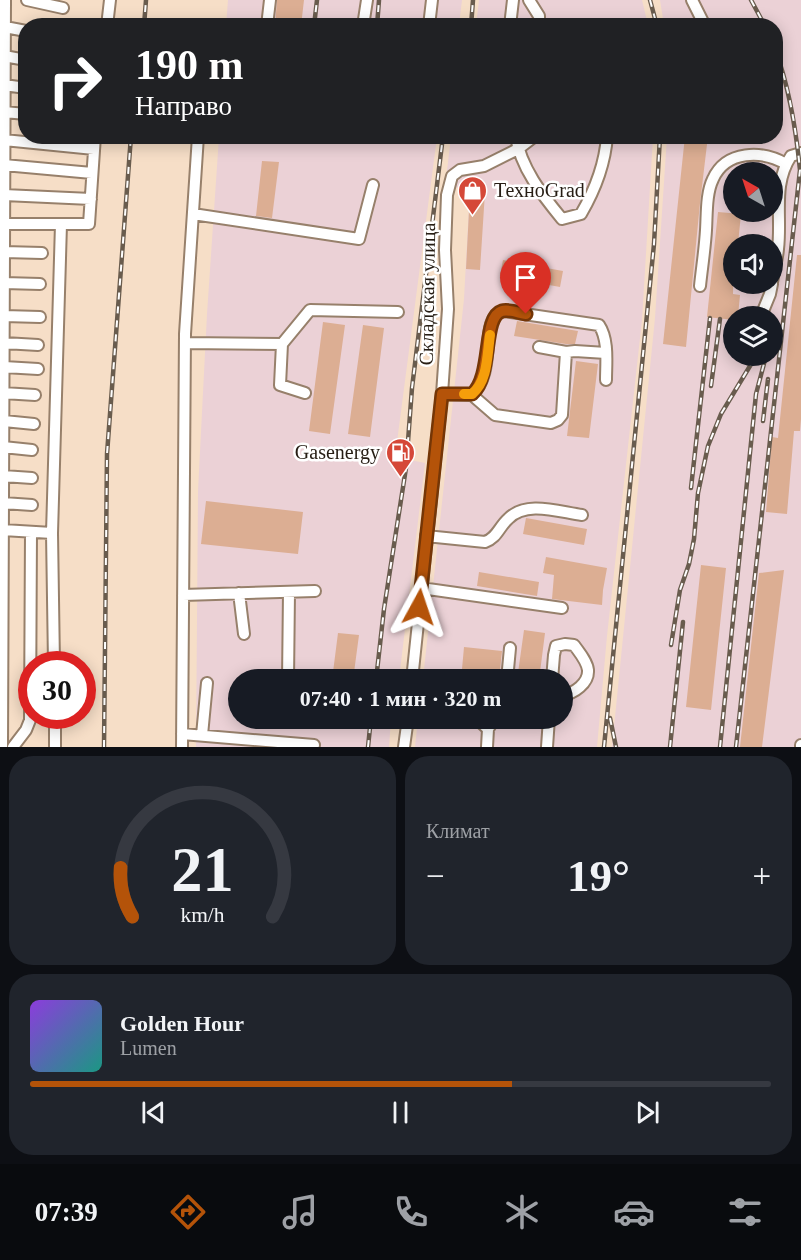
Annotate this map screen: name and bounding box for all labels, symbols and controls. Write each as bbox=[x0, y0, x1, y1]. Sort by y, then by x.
icon: right bbox=[36, 42, 114, 120]
text: 190 m bbox=[135, 42, 244, 88]
text: Направо bbox=[135, 91, 232, 121]
north arrow bbox=[723, 162, 783, 222]
map controls bbox=[723, 162, 783, 366]
shop icon: ТехноGrad bbox=[457, 174, 489, 216]
place label: ТехноGrad bbox=[494, 179, 585, 201]
street label: Складская улица bbox=[415, 222, 440, 366]
button: sound bbox=[723, 234, 783, 294]
pin bbox=[500, 252, 551, 314]
icon: arrive bbox=[509, 261, 542, 294]
button: layers bbox=[723, 306, 783, 366]
fuel station icon: Gasenergy bbox=[385, 436, 417, 478]
place label: Gasenergy bbox=[295, 441, 380, 464]
position arrow bbox=[387, 575, 451, 639]
speed limit sign: 30 bbox=[18, 651, 96, 729]
text: 07:40 · 1 мин · 320 m bbox=[300, 686, 501, 711]
text: Климат bbox=[426, 820, 490, 842]
text: 21 bbox=[171, 835, 234, 904]
text: 19° bbox=[567, 851, 630, 901]
text: − bbox=[426, 858, 445, 894]
text: + bbox=[752, 858, 771, 894]
text: km/h bbox=[180, 904, 225, 928]
text: Golden Hour bbox=[120, 1011, 244, 1036]
text: Lumen bbox=[120, 1037, 177, 1059]
icon: previous bbox=[137, 1096, 170, 1129]
icon: pause bbox=[384, 1096, 417, 1129]
icon: next bbox=[631, 1096, 664, 1129]
icon: directions bbox=[167, 1191, 209, 1233]
icon: music bbox=[279, 1191, 321, 1233]
icon: phone bbox=[390, 1191, 432, 1233]
icon: climate bbox=[501, 1191, 543, 1233]
icon: car bbox=[613, 1191, 655, 1233]
icon: filters bbox=[724, 1191, 766, 1233]
text: 07:39 bbox=[35, 1197, 98, 1227]

